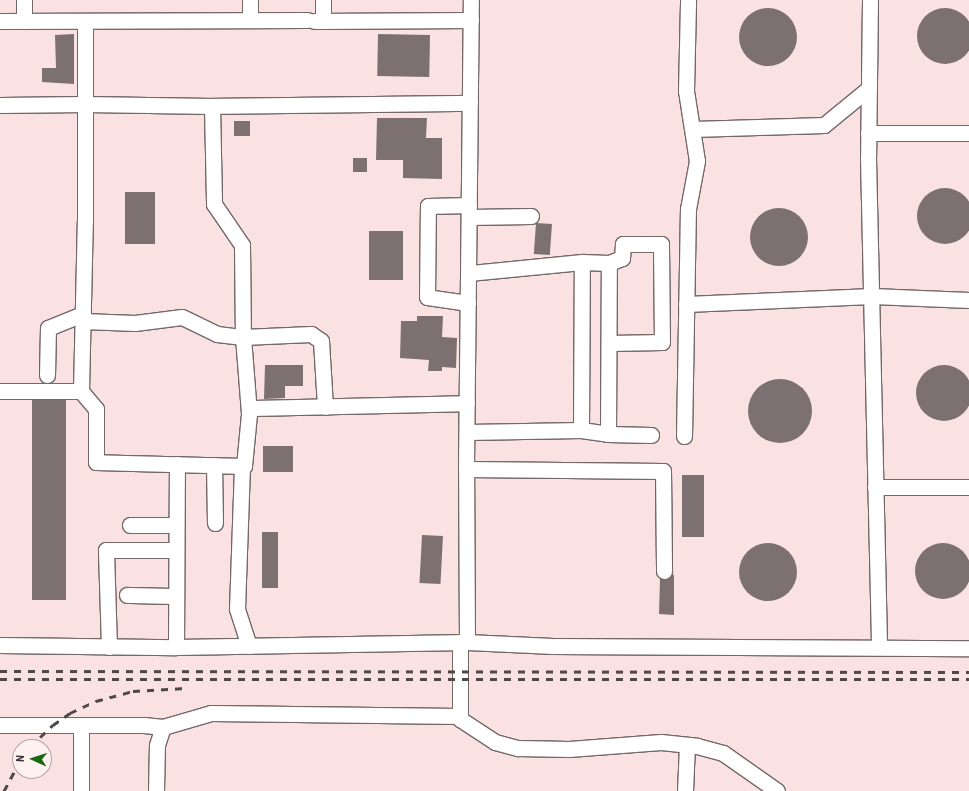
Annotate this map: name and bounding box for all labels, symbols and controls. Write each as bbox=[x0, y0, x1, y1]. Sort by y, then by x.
north arrow bbox=[12, 739, 52, 779]
text: N bbox=[14, 755, 27, 762]

